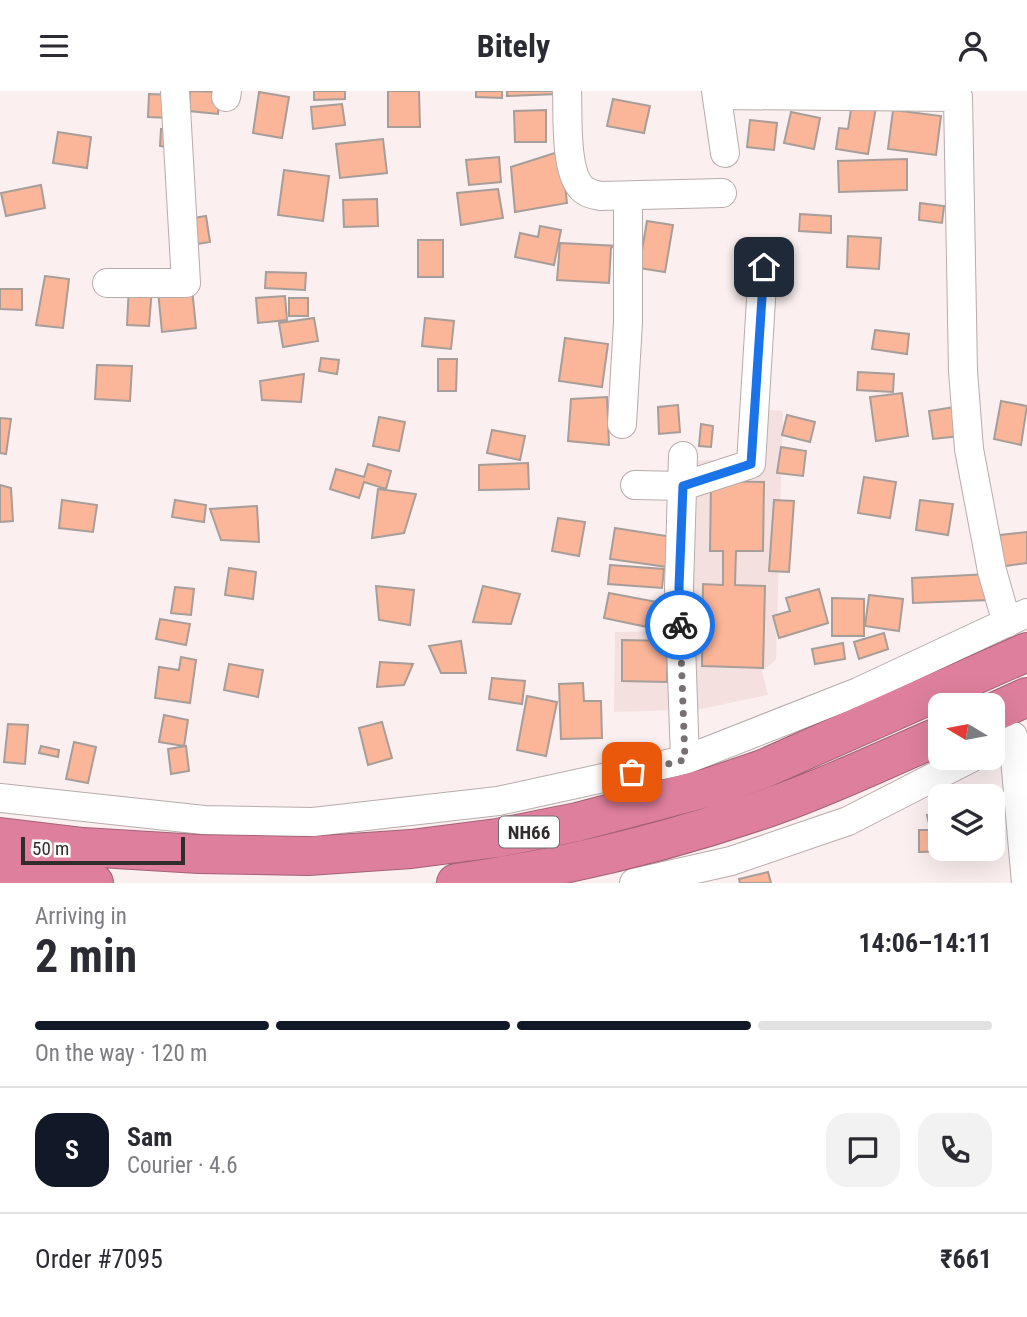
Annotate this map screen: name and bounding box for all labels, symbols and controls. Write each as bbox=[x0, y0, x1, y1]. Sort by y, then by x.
icon: menu bbox=[35, 27, 73, 65]
text: Bitely bbox=[477, 27, 550, 65]
icon: person bbox=[954, 27, 992, 65]
pin bbox=[734, 237, 794, 297]
icon: home bbox=[745, 248, 783, 286]
courier bbox=[645, 590, 715, 660]
icon: bike bbox=[661, 606, 699, 644]
north arrow bbox=[928, 693, 1004, 770]
map controls bbox=[928, 693, 1005, 861]
pin bbox=[602, 742, 662, 802]
icon: bag bbox=[613, 753, 651, 791]
button: layers bbox=[928, 784, 1005, 861]
road number: NH66 bbox=[499, 817, 559, 847]
scale bar bbox=[21, 834, 186, 866]
text: 50 m bbox=[32, 837, 69, 860]
text: Arriving in bbox=[35, 903, 127, 930]
text: 14:06–14:11 bbox=[858, 928, 992, 958]
text: 2 min bbox=[35, 929, 137, 983]
text: On the way · 120 m bbox=[35, 1040, 207, 1067]
button: chat bbox=[826, 1113, 900, 1187]
button: phone bbox=[918, 1113, 992, 1187]
text: Sam bbox=[127, 1122, 173, 1152]
text: S bbox=[65, 1135, 79, 1165]
text: Courier · 4.6 bbox=[127, 1152, 238, 1179]
text: Order #7095 bbox=[35, 1244, 163, 1274]
text: ₹661 bbox=[940, 1244, 992, 1274]

